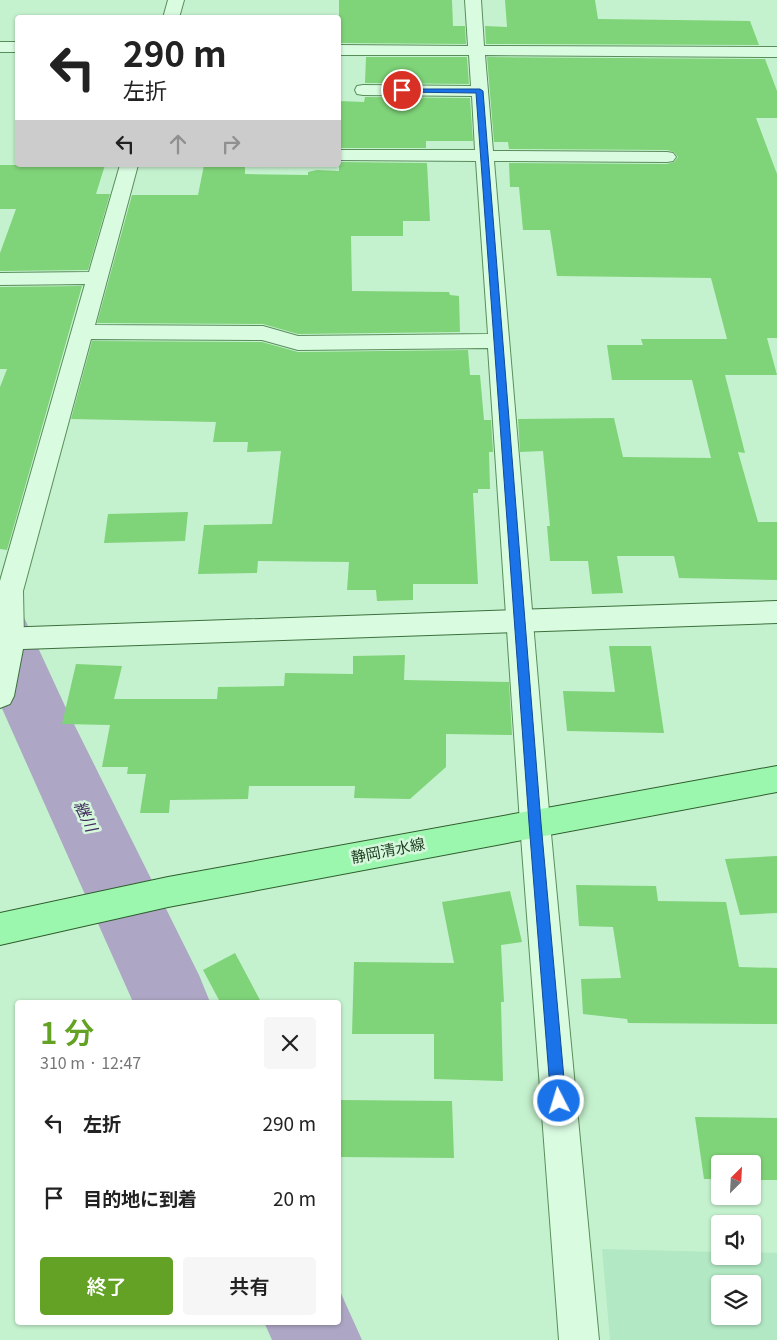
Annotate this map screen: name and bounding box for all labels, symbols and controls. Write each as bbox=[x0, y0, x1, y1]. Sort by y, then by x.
text: 290 m bbox=[123, 26, 227, 77]
icon: left bbox=[40, 35, 105, 100]
pin bbox=[381, 69, 423, 111]
text: 左折 bbox=[123, 73, 167, 105]
icon: arrive bbox=[388, 76, 416, 104]
icon: left bbox=[111, 130, 139, 158]
icon: ahead bbox=[164, 130, 192, 158]
icon: right bbox=[217, 130, 245, 158]
water label: 継川 bbox=[69, 796, 105, 837]
street label: 静岡清水線 bbox=[349, 832, 427, 867]
text: 1 分 bbox=[40, 1009, 94, 1053]
button: close bbox=[264, 1017, 316, 1069]
text: 310 m · 12:47 bbox=[40, 1050, 141, 1074]
position arrow bbox=[532, 1074, 584, 1126]
icon: left bbox=[40, 1109, 68, 1137]
text: 左折 bbox=[83, 1109, 121, 1136]
text: 290 m bbox=[263, 1109, 316, 1136]
north arrow bbox=[711, 1155, 761, 1205]
map controls bbox=[711, 1155, 761, 1325]
icon: arrive bbox=[40, 1184, 68, 1212]
text: 目的地に到着 bbox=[83, 1184, 197, 1211]
text: 20 m bbox=[273, 1184, 316, 1211]
button: sound bbox=[711, 1215, 761, 1265]
button: 終了 bbox=[40, 1257, 173, 1315]
button: 共有 bbox=[183, 1257, 316, 1315]
button: layers bbox=[711, 1275, 761, 1325]

